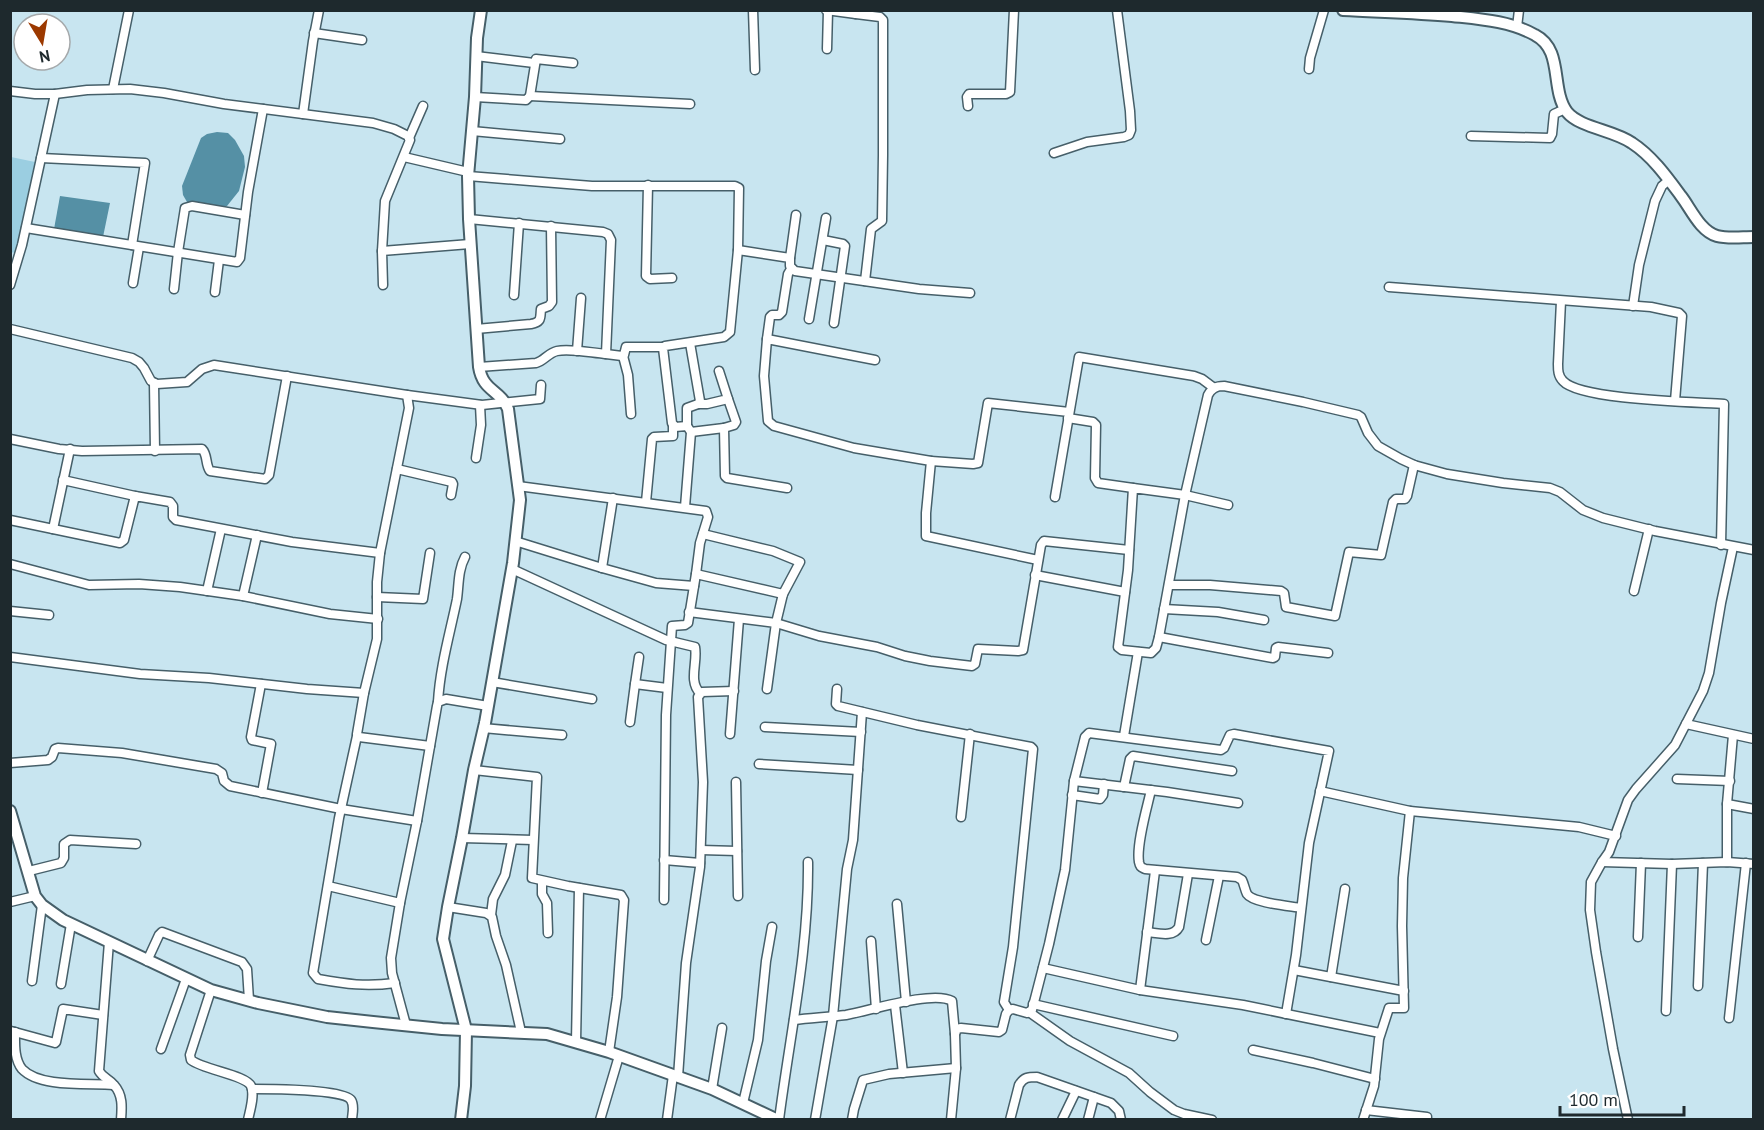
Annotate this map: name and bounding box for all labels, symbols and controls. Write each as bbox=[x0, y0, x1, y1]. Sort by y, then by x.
north arrow bbox=[12, 12, 72, 72]
text: N bbox=[38, 46, 52, 68]
scale bar bbox=[1560, 1079, 1684, 1117]
text: 100 m bbox=[1569, 1088, 1618, 1111]

